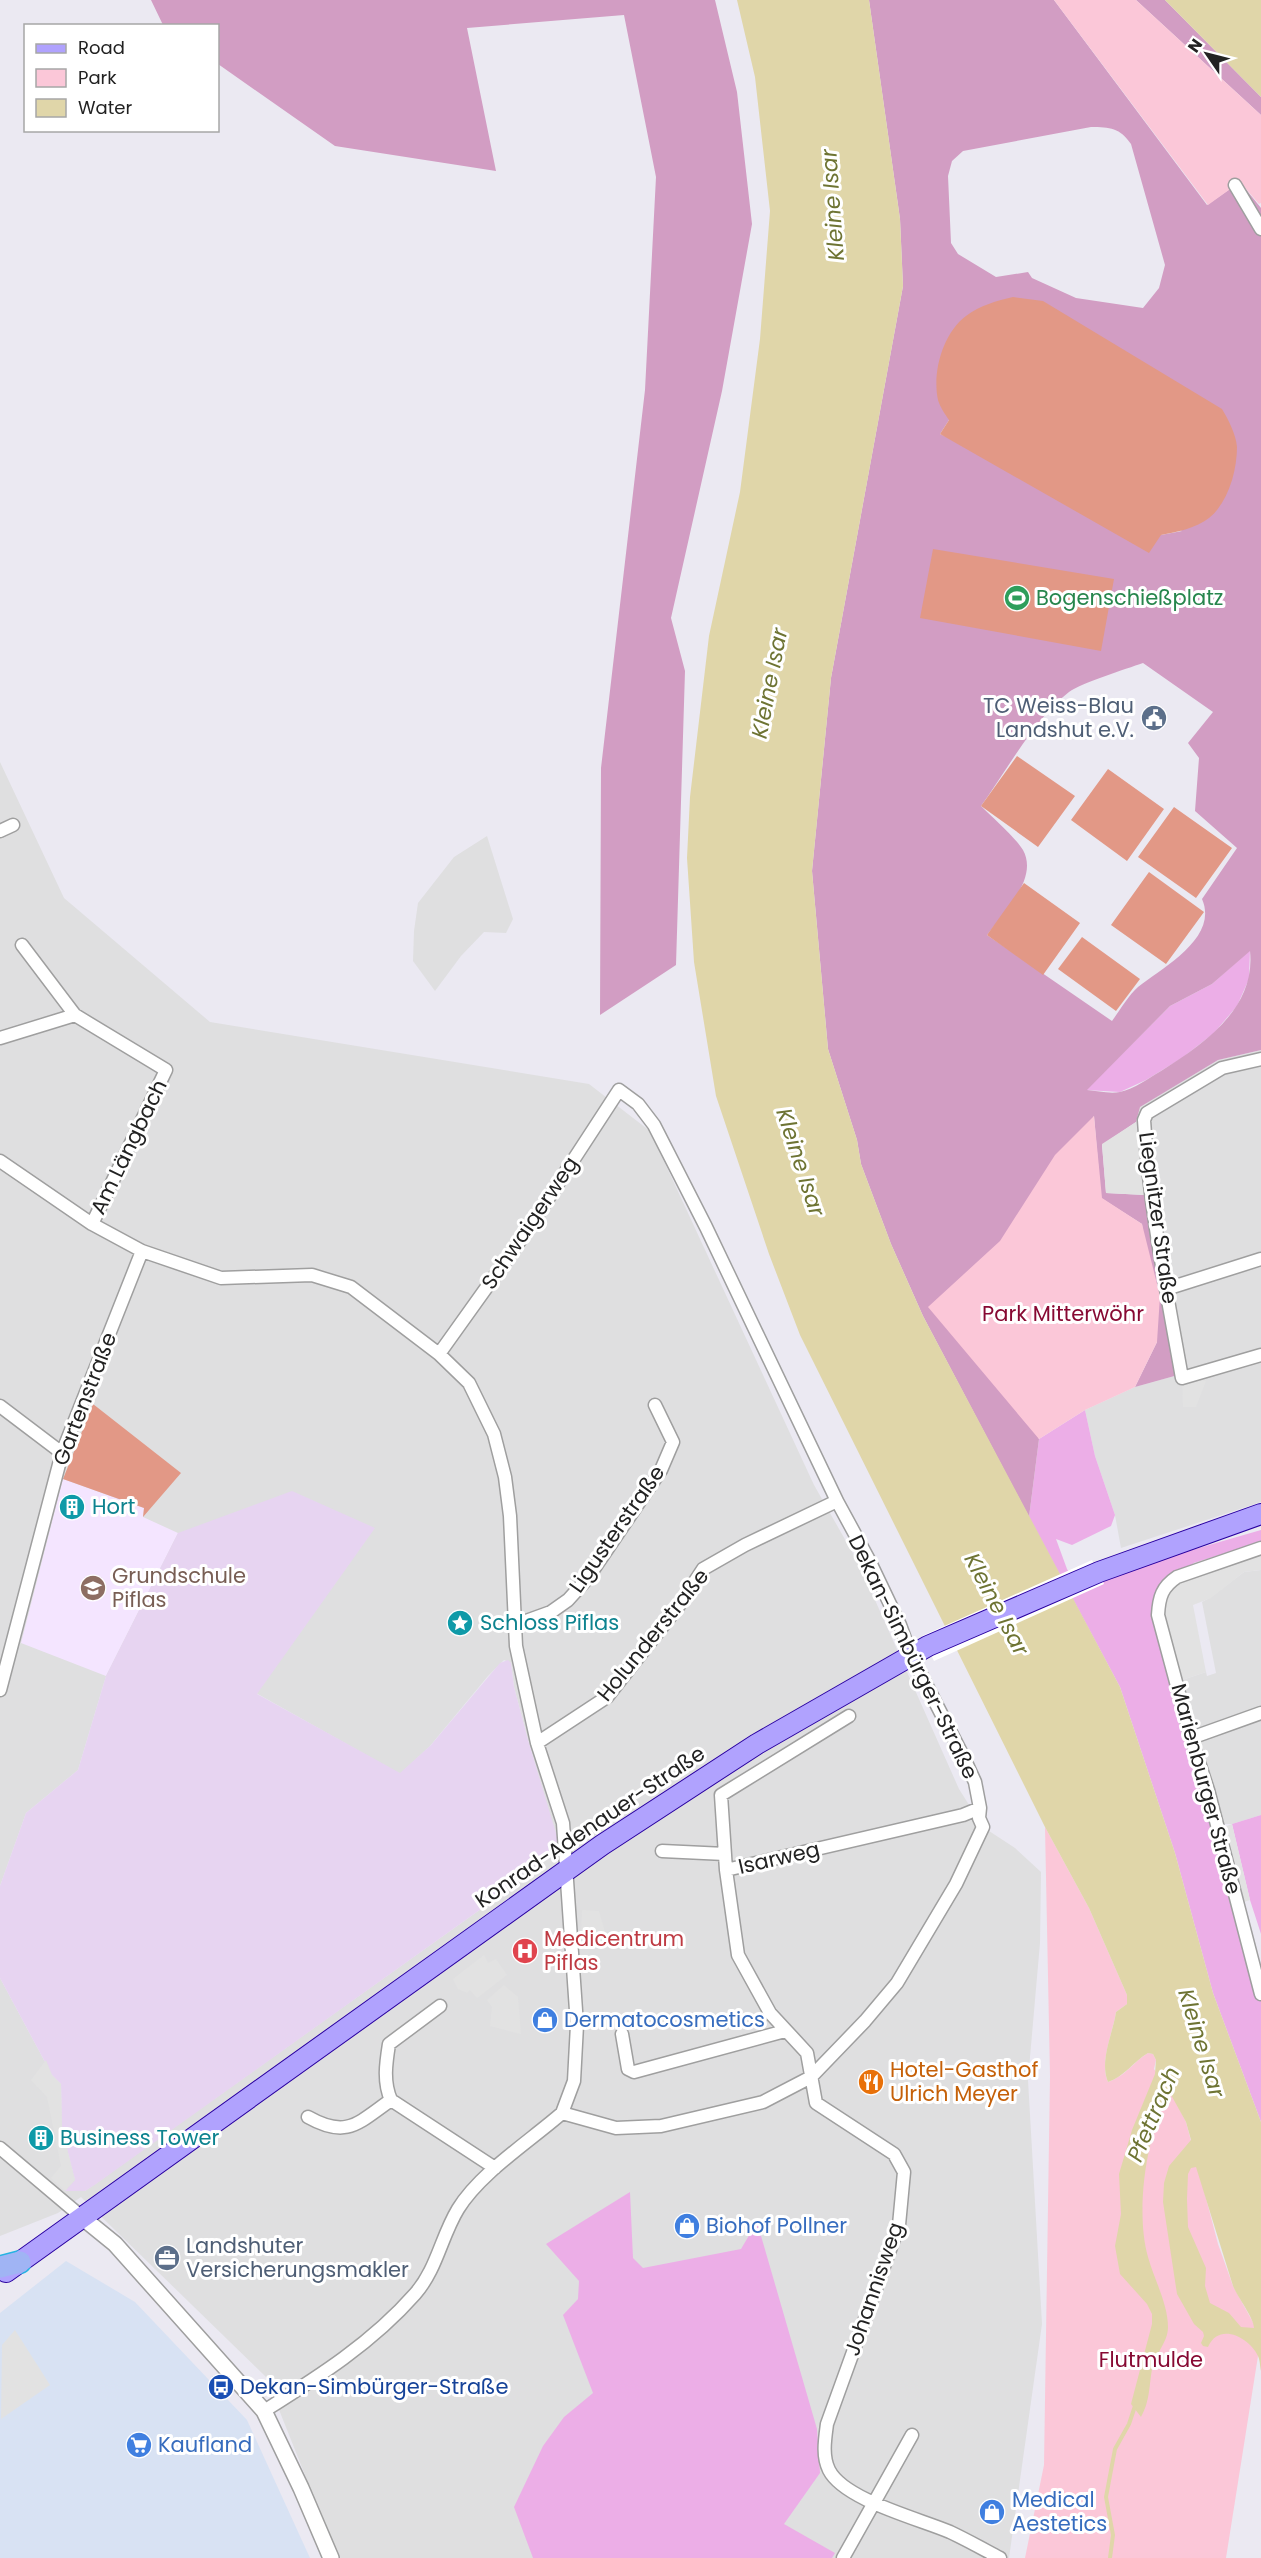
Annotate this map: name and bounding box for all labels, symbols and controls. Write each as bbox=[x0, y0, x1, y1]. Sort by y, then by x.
legend bbox=[24, 24, 219, 132]
north arrow bbox=[1177, 24, 1237, 84]
text: N bbox=[1182, 34, 1208, 57]
text: Road bbox=[78, 35, 125, 60]
text: Park bbox=[78, 65, 117, 90]
text: Water bbox=[78, 95, 132, 120]
water label: Kleine Isar bbox=[813, 147, 852, 262]
sports icon: Bogenschießplatz bbox=[1002, 583, 1032, 613]
place label: Bogenschießplatz bbox=[1036, 583, 1223, 612]
water label: Kleine Isar bbox=[744, 624, 796, 741]
place label: TC Weiss-Blau Landshut e.V. bbox=[983, 691, 1134, 744]
public building icon: TC Weiss-Blau Landshut e.V. bbox=[1139, 703, 1169, 733]
street label: Am Längbach bbox=[83, 1074, 174, 1219]
water label: Kleine Isar bbox=[768, 1104, 833, 1221]
street label: Liegnitzer Straße bbox=[1132, 1130, 1185, 1306]
street label: Schwaigerweg bbox=[474, 1151, 585, 1295]
park label: Park Mitterwöhr bbox=[982, 1299, 1144, 1328]
street label: Gartenstraße bbox=[46, 1328, 123, 1470]
street label: Ligusterstraße bbox=[562, 1459, 671, 1598]
building icon: Hort bbox=[57, 1492, 87, 1522]
place label: Hort bbox=[92, 1492, 135, 1521]
street label: Dekan-Simbürger-Straße bbox=[842, 1530, 985, 1784]
water label: Kleine Isar bbox=[957, 1548, 1037, 1662]
place label: Grundschule Piflas bbox=[112, 1561, 246, 1614]
street label: Holunderstraße bbox=[590, 1562, 715, 1707]
school or university icon: Grundschule Piflas bbox=[78, 1573, 108, 1603]
place icon: Schloss Piflas bbox=[445, 1608, 475, 1638]
place label: Schloss Piflas bbox=[480, 1608, 619, 1637]
street label: Marienburger Straße bbox=[1164, 1680, 1249, 1898]
street label: Konrad-Adenauer-Straße bbox=[469, 1739, 710, 1915]
street label: Isarweg bbox=[735, 1834, 822, 1881]
place label: Medicentrum Piflas bbox=[544, 1924, 684, 1977]
hospital icon: Medicentrum Piflas bbox=[510, 1936, 540, 1966]
water label: Kleine Isar bbox=[1170, 1985, 1233, 2102]
shop icon: Dermatocosmetics bbox=[530, 2005, 560, 2035]
place label: Dermatocosmetics bbox=[564, 2005, 765, 2034]
place label: Hotel-Gasthof Ulrich Meyer bbox=[890, 2055, 1038, 2108]
water label: Pfettrach bbox=[1120, 2062, 1187, 2166]
restaurant icon: Hotel-Gasthof Ulrich Meyer bbox=[856, 2067, 886, 2097]
building icon: Business Tower bbox=[26, 2123, 56, 2153]
place label: Business Tower bbox=[60, 2123, 219, 2152]
shop icon: Biohof Pollner bbox=[672, 2211, 702, 2241]
place label: Biohof Pollner bbox=[706, 2211, 847, 2240]
street label: Johannisweg bbox=[837, 2218, 910, 2360]
place label: Landshuter Versicherungsmakler bbox=[186, 2231, 409, 2284]
office icon: Landshuter Versicherungsmakler bbox=[152, 2243, 182, 2273]
park label: Flutmulde bbox=[1099, 2345, 1203, 2374]
bus stop icon: Dekan-Simbürger-Straße bbox=[206, 2372, 236, 2402]
place label: Dekan-Simbürger-Straße bbox=[240, 2372, 508, 2401]
supermarket icon: Kaufland bbox=[124, 2430, 154, 2460]
place label: Kaufland bbox=[158, 2430, 252, 2459]
place label: Medical Aestetics bbox=[1012, 2485, 1107, 2538]
shop icon: Medical Aestetics bbox=[977, 2497, 1007, 2527]

